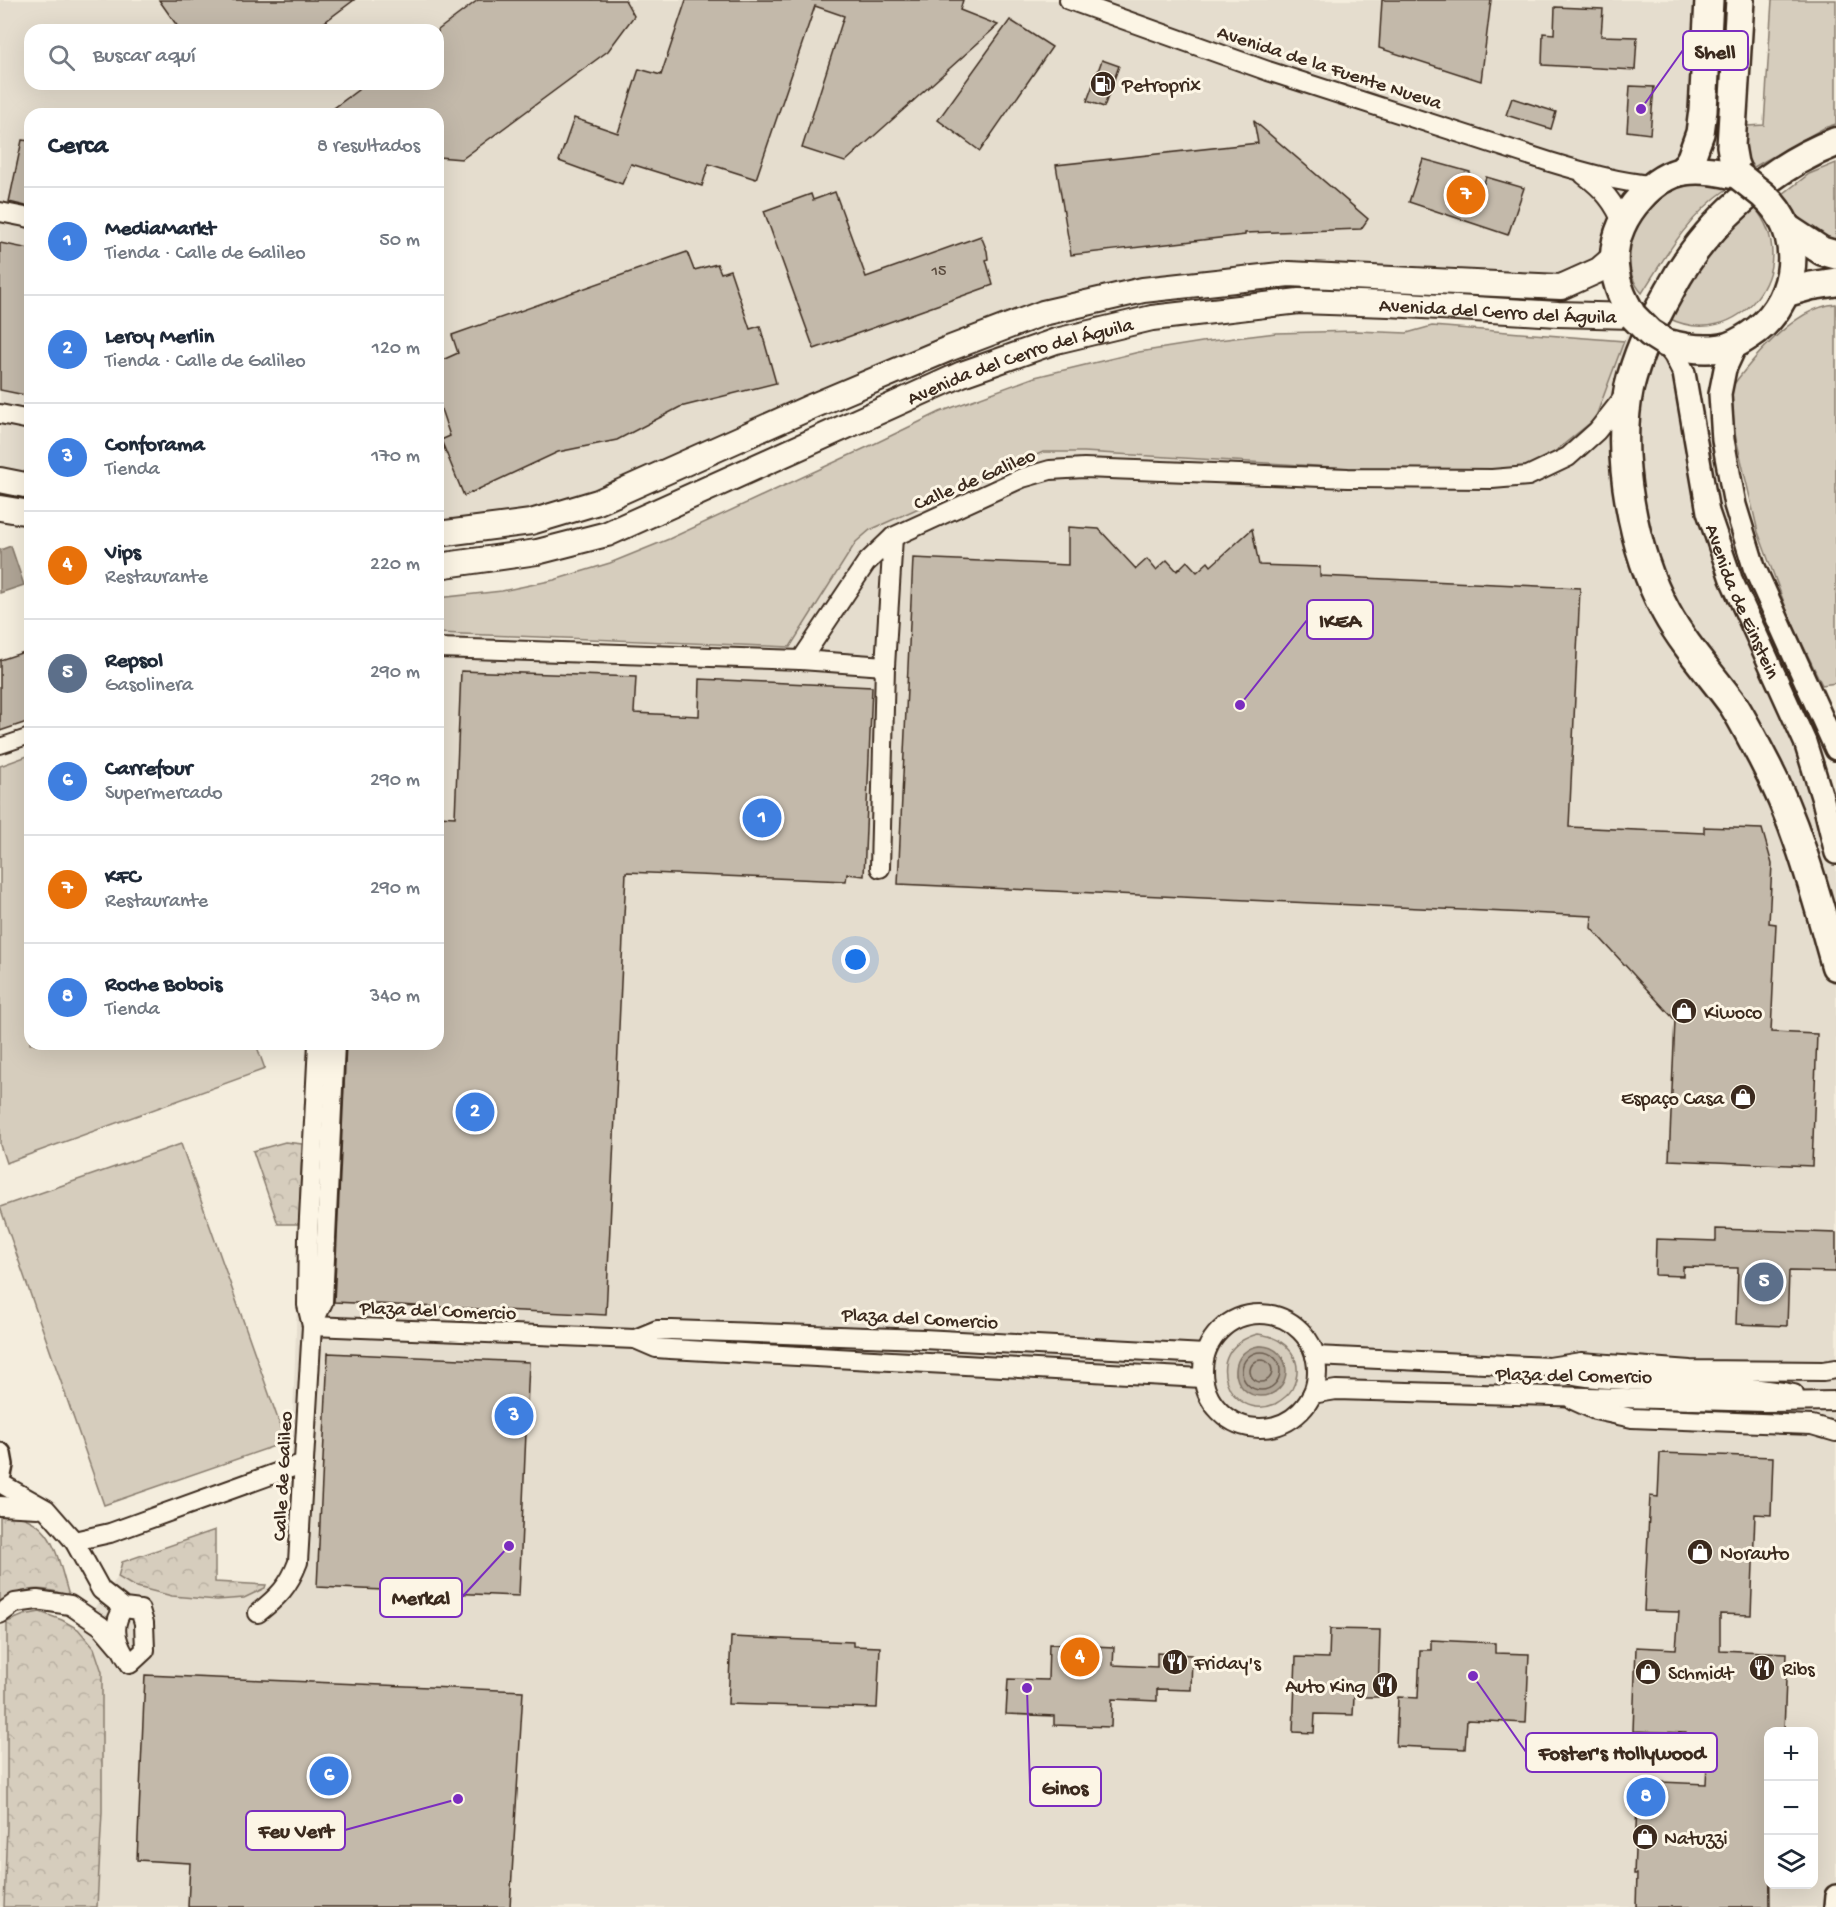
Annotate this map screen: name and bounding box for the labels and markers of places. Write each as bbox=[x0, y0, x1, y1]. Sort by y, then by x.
callout: Shell bbox=[1683, 31, 1748, 70]
fuel station icon: Petroprix bbox=[1088, 69, 1118, 99]
place label: Petroprix bbox=[1121, 76, 1201, 99]
pin: 7 bbox=[1446, 172, 1486, 218]
callout: IKEA bbox=[1307, 600, 1373, 639]
pin: 1 bbox=[742, 796, 782, 840]
shop icon: Kiwoco bbox=[1669, 996, 1699, 1026]
place label: Kiwoco bbox=[1704, 1003, 1762, 1026]
shop icon: Espaço Casa bbox=[1728, 1082, 1758, 1112]
place label: Espaço Casa bbox=[1621, 1089, 1725, 1112]
pin: 2 bbox=[456, 1090, 494, 1134]
pin: 5 bbox=[1744, 1260, 1784, 1304]
pin: 3 bbox=[494, 1394, 534, 1438]
shop icon: Norauto bbox=[1685, 1537, 1715, 1567]
place label: Norauto bbox=[1720, 1544, 1790, 1567]
callout: Merkal bbox=[380, 1578, 462, 1617]
pin: 4 bbox=[1060, 1634, 1100, 1680]
restaurant icon: Friday's bbox=[1160, 1647, 1190, 1677]
restaurant icon: Ribs bbox=[1747, 1653, 1777, 1683]
place label: Friday's bbox=[1193, 1654, 1261, 1677]
shop icon: Schmidt bbox=[1633, 1657, 1663, 1687]
place label: Ribs bbox=[1782, 1660, 1815, 1683]
place label: Schmidt bbox=[1668, 1664, 1735, 1687]
restaurant icon: Auto King bbox=[1370, 1670, 1400, 1700]
place label: Auto King bbox=[1285, 1677, 1366, 1700]
callout: Foster's Hollywood bbox=[1526, 1733, 1717, 1772]
pin: 6 bbox=[310, 1754, 348, 1798]
callout: Ginos bbox=[1030, 1767, 1101, 1806]
pin: 8 bbox=[1626, 1774, 1666, 1820]
callout: Feu Vert bbox=[246, 1811, 345, 1850]
shop icon: Natuzzi bbox=[1630, 1822, 1660, 1852]
place label: Natuzzi bbox=[1664, 1829, 1728, 1852]

